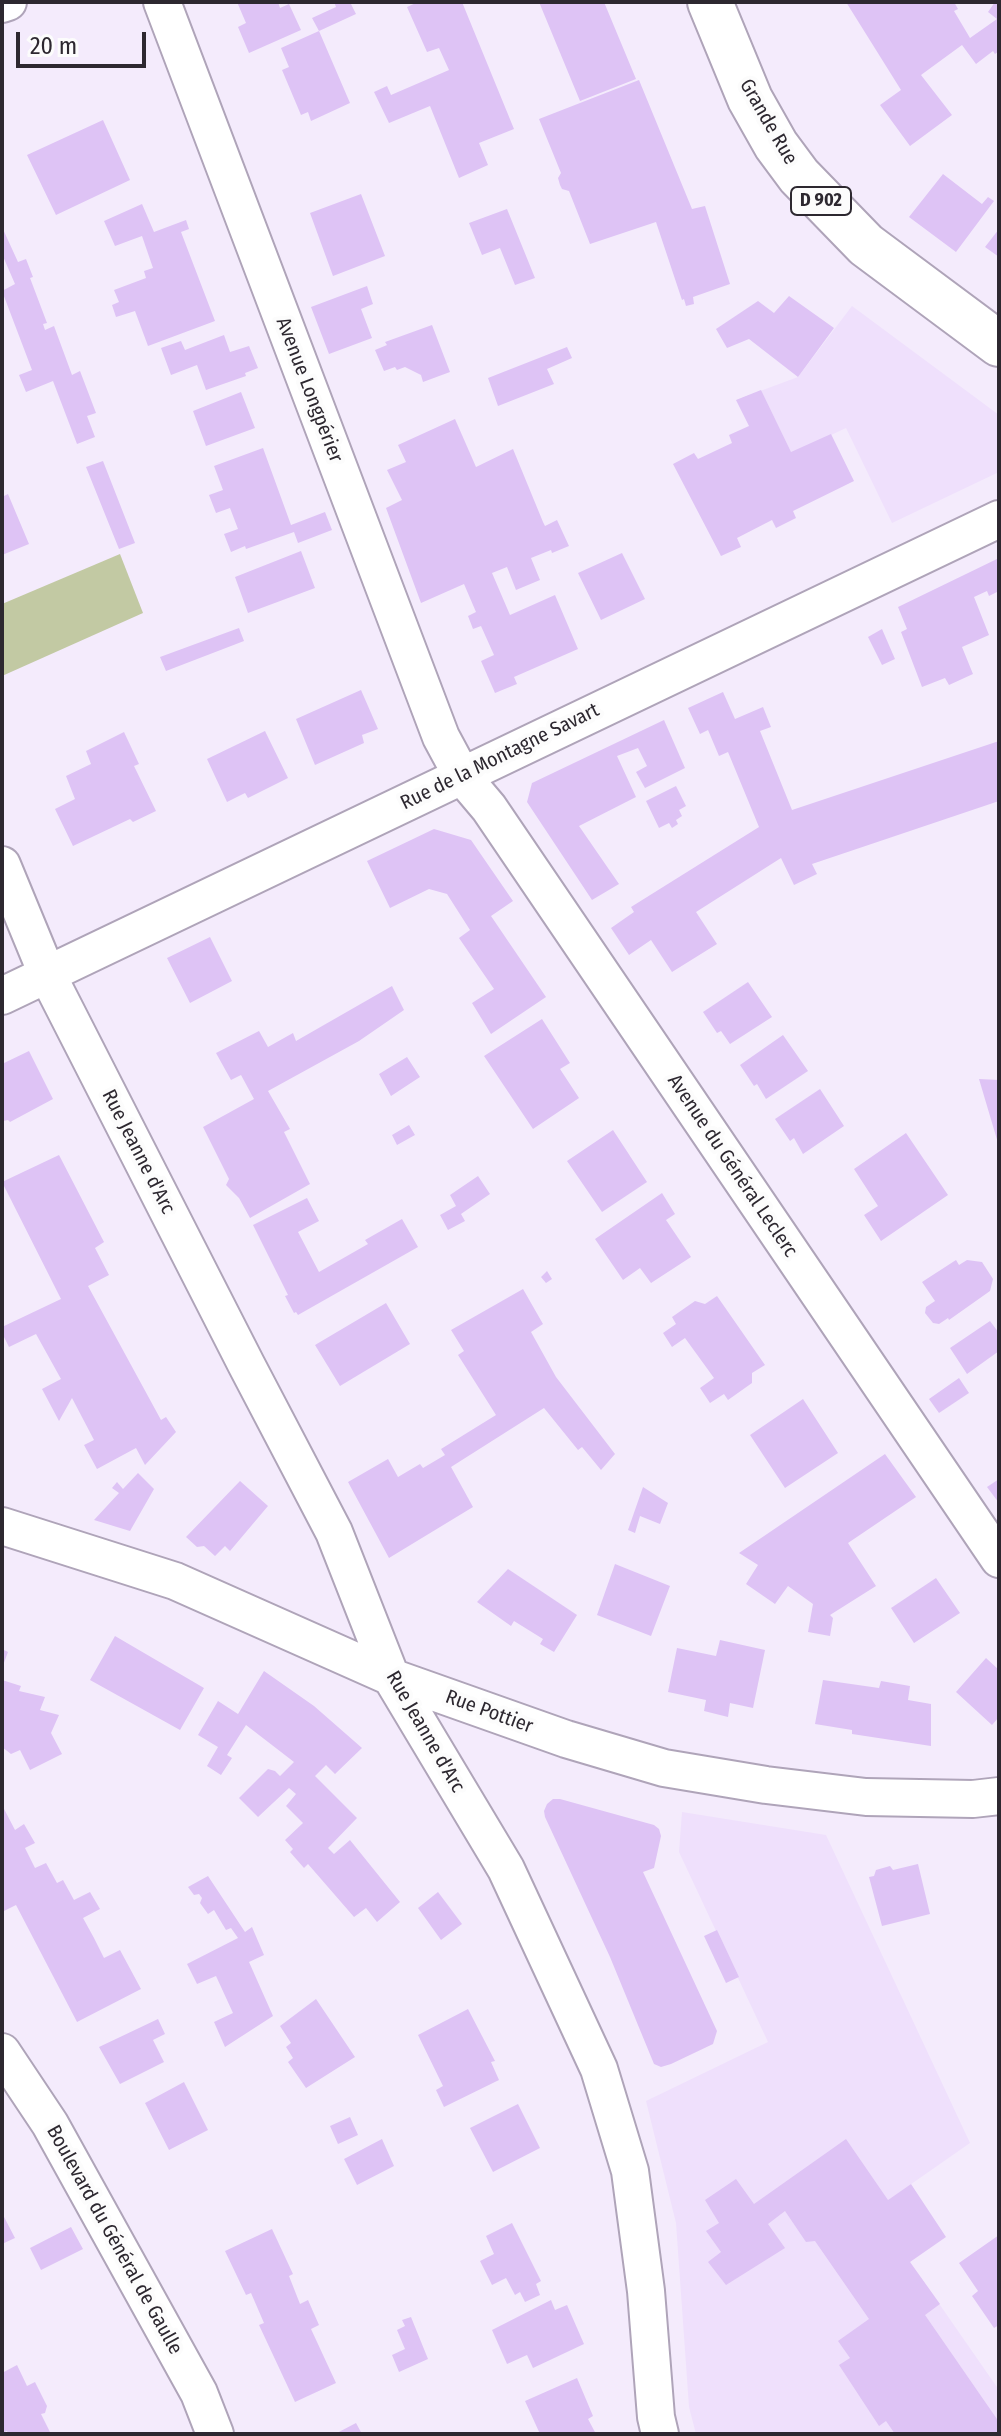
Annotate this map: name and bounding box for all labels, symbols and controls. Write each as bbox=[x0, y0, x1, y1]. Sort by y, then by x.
scale bar bbox=[20, 16, 150, 66]
text: 20 m bbox=[30, 32, 77, 60]
street label: Grande Rue bbox=[734, 75, 802, 169]
road number: D 902 bbox=[791, 187, 851, 215]
street label: Avenue Longpérier bbox=[270, 314, 348, 466]
street label: Rue de la Montagne Savart bbox=[397, 698, 603, 816]
street label: Avenue du Général Leclerc bbox=[662, 1070, 802, 1262]
street label: Rue Jeanne d'Arc bbox=[96, 1086, 180, 1218]
street label: Rue Jeanne d'Arc bbox=[381, 1667, 469, 1797]
street label: Rue Pottier bbox=[442, 1685, 536, 1739]
street label: Boulevard du Général de Gaulle bbox=[41, 2121, 187, 2359]

